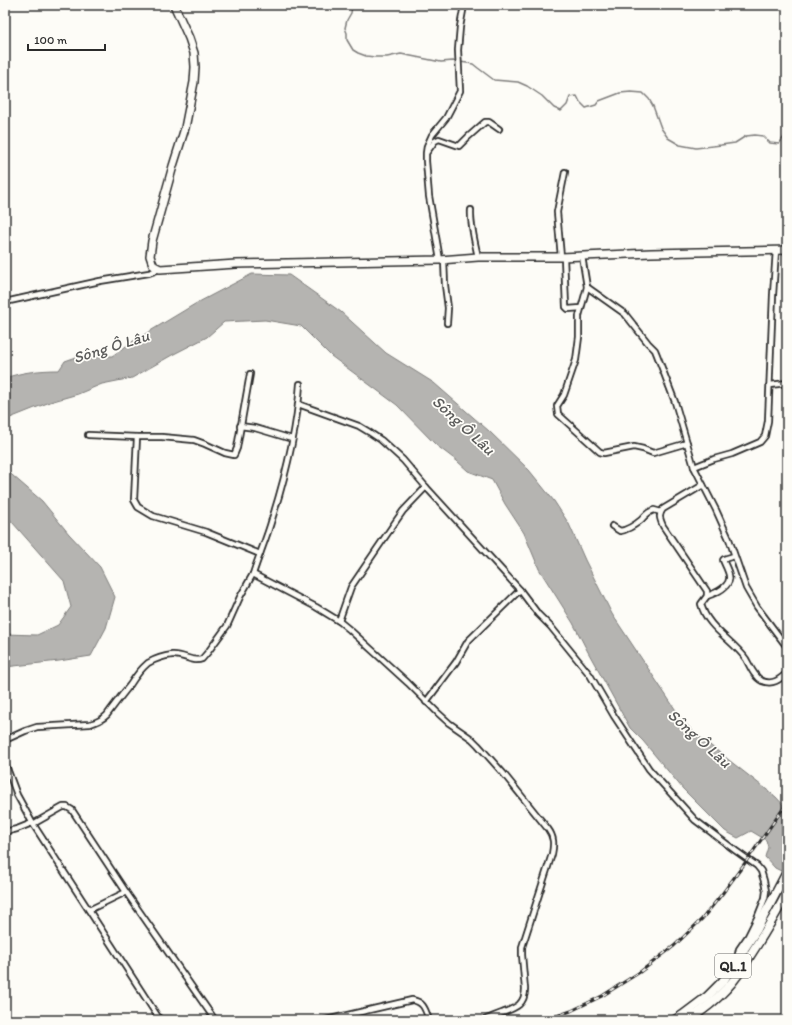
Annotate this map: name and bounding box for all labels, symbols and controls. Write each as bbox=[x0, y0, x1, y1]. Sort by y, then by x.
scale bar bbox=[28, 26, 105, 52]
text: 100 m bbox=[34, 33, 67, 47]
water label: Sông Ô Lâu bbox=[71, 326, 153, 367]
water label: Sông Ô Lâu bbox=[429, 392, 500, 460]
water label: Sông Ô Lâu bbox=[664, 705, 736, 772]
road number: QL.1 bbox=[715, 954, 751, 978]

